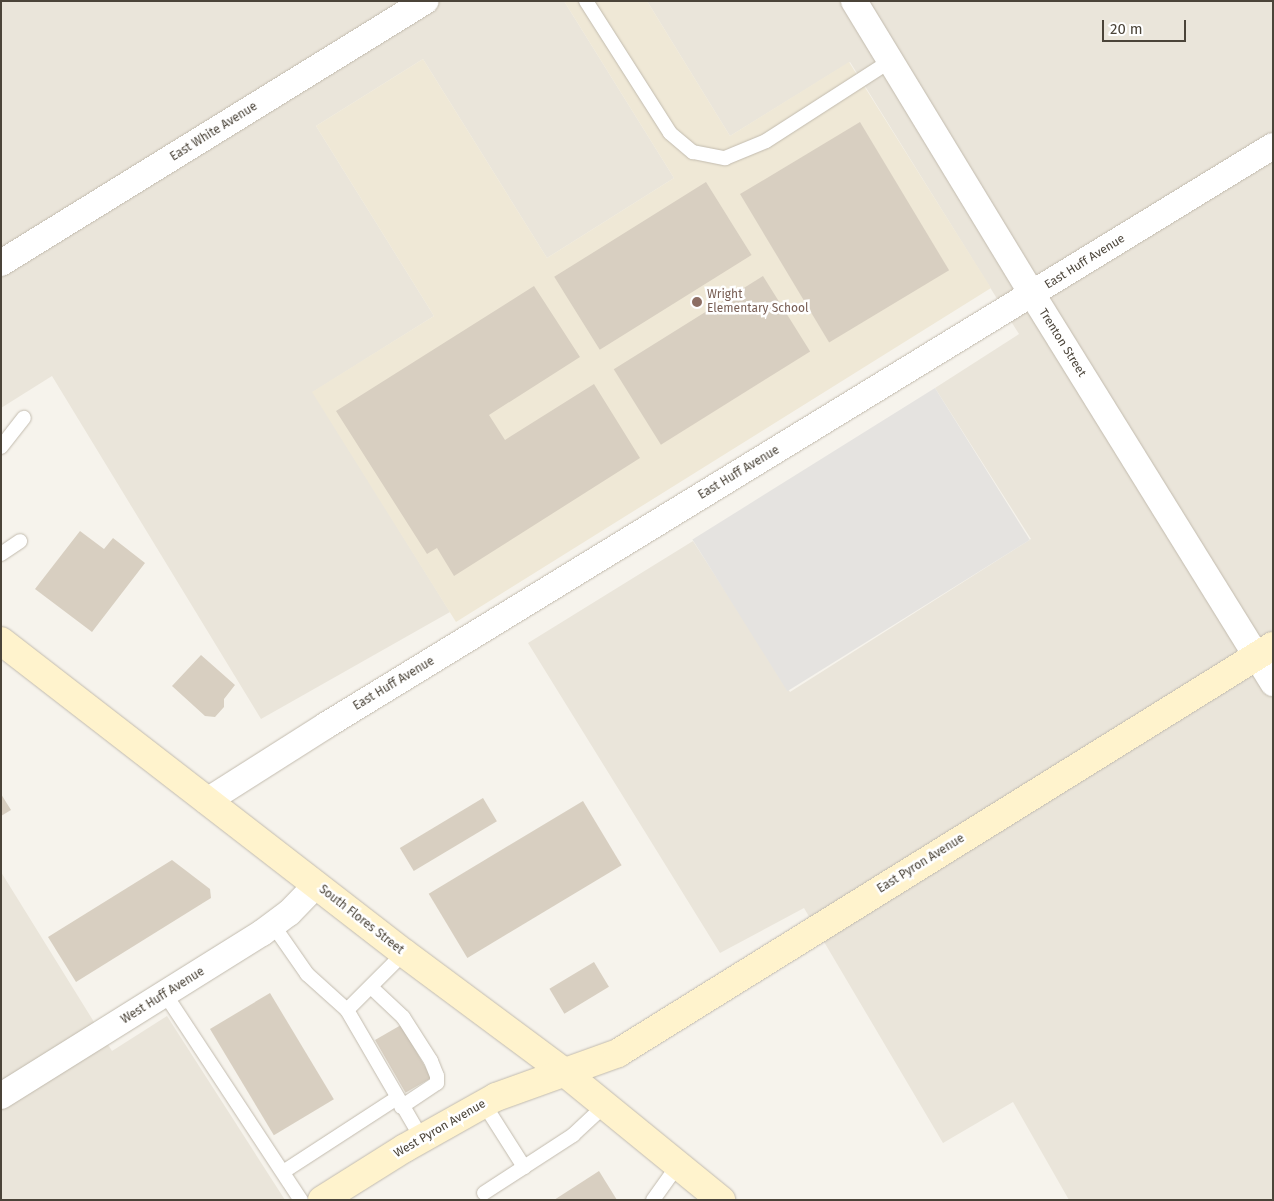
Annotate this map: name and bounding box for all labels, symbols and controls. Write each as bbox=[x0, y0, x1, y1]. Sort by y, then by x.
scale bar bbox=[1104, 10, 1188, 42]
text: 20 m bbox=[1110, 20, 1143, 38]
street label: East White Avenue bbox=[168, 99, 260, 165]
street label: East Huff Avenue bbox=[1042, 232, 1128, 292]
place label: Wright Elementary School bbox=[707, 288, 809, 316]
marker: Wright Elementary School bbox=[691, 296, 703, 308]
street label: Trenton Street bbox=[1035, 306, 1089, 380]
street label: East Huff Avenue bbox=[696, 443, 782, 503]
street label: East Huff Avenue bbox=[351, 654, 437, 714]
street label: East Pyron Avenue bbox=[875, 831, 967, 897]
street label: South Flores Street bbox=[316, 882, 406, 958]
street label: West Huff Avenue bbox=[119, 965, 207, 1027]
street label: West Pyron Avenue bbox=[392, 1097, 488, 1161]

